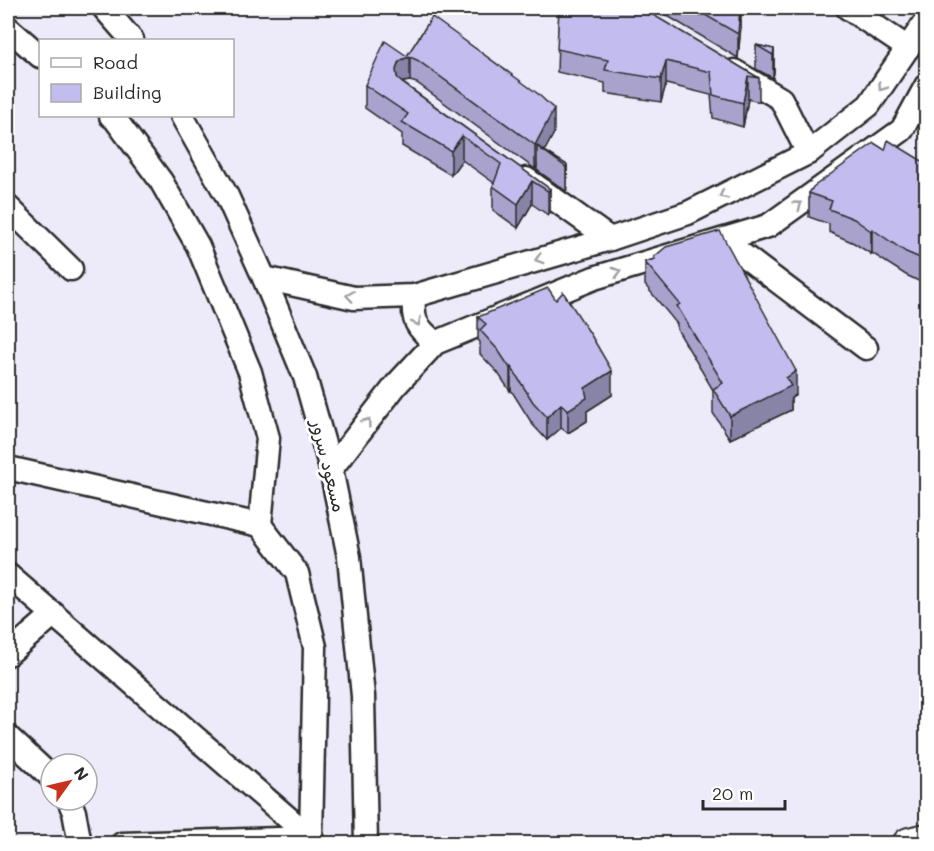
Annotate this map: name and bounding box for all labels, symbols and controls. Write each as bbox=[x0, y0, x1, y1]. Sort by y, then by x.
legend bbox=[39, 39, 234, 117]
text: Road bbox=[93, 50, 138, 74]
text: Building bbox=[93, 80, 161, 104]
one-way arrow bbox=[878, 80, 889, 91]
one-way arrow bbox=[718, 188, 729, 200]
one-way arrow bbox=[792, 201, 803, 212]
one-way arrow bbox=[534, 252, 544, 265]
one-way arrow bbox=[611, 267, 622, 279]
one-way arrow bbox=[345, 290, 355, 303]
one-way arrow bbox=[410, 316, 422, 327]
street label: مسعود سرور bbox=[304, 415, 352, 515]
one-way arrow bbox=[359, 418, 370, 429]
north arrow bbox=[39, 752, 99, 812]
text: N bbox=[70, 762, 94, 784]
scale bar bbox=[703, 773, 786, 811]
text: 20 m bbox=[712, 781, 753, 805]

